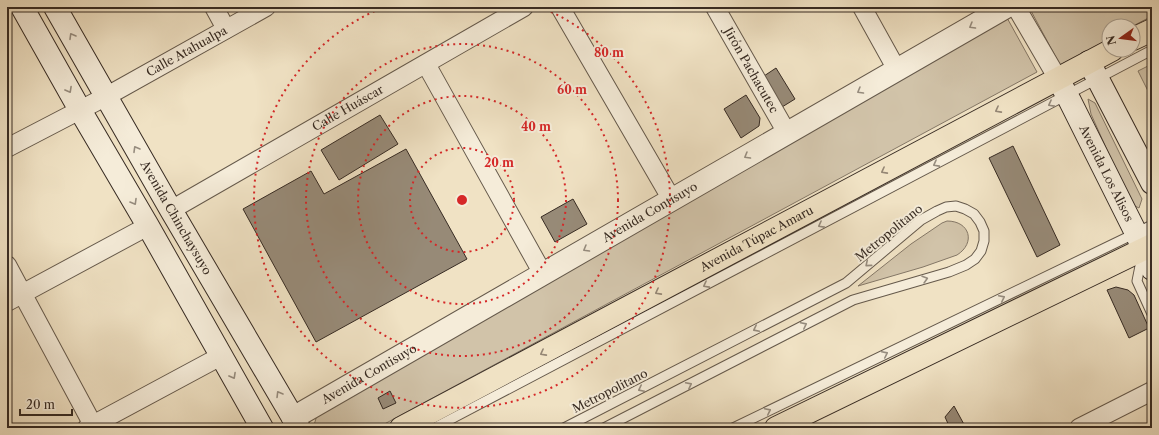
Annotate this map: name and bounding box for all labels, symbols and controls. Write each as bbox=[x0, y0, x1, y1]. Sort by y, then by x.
north arrow bbox=[1101, 18, 1141, 58]
street label: Calle Atahualpa bbox=[143, 22, 230, 80]
one-way arrow bbox=[969, 22, 976, 29]
street label: Jirón Pachacutec bbox=[720, 23, 782, 116]
one-way arrow bbox=[70, 33, 77, 40]
text: N bbox=[1103, 34, 1119, 47]
text: 80 m bbox=[594, 45, 624, 60]
street label: Calle Huáscar bbox=[309, 82, 386, 134]
text: 60 m bbox=[557, 82, 587, 97]
one-way arrow bbox=[65, 86, 72, 93]
one-way arrow bbox=[857, 87, 864, 94]
one-way arrow bbox=[1048, 99, 1055, 106]
one-way arrow bbox=[995, 106, 1003, 113]
text: 40 m bbox=[521, 119, 551, 134]
street label: Avenida Los Alisos bbox=[1076, 121, 1137, 224]
one-way arrow bbox=[134, 146, 141, 153]
one-way arrow bbox=[744, 152, 751, 159]
text: 20 m bbox=[484, 155, 514, 170]
street label: Avenida Chinchaysuyo bbox=[137, 157, 215, 277]
one-way arrow bbox=[933, 159, 940, 167]
one-way arrow bbox=[880, 167, 888, 174]
street label: Avenida Contisuyo bbox=[599, 179, 700, 246]
centre of rings bbox=[455, 193, 469, 207]
one-way arrow bbox=[130, 198, 137, 205]
street label: Metropolitano bbox=[852, 201, 925, 264]
street label: Avenida Túpac Amaru bbox=[697, 202, 816, 275]
one-way arrow bbox=[818, 220, 825, 227]
one-way arrow bbox=[583, 245, 590, 252]
one-way arrow bbox=[866, 260, 873, 267]
one-way arrow bbox=[922, 275, 929, 284]
one-way arrow bbox=[702, 280, 710, 288]
one-way arrow bbox=[654, 287, 662, 294]
one-way arrow bbox=[997, 295, 1005, 303]
one-way arrow bbox=[800, 322, 808, 330]
one-way arrow bbox=[753, 324, 761, 332]
street label: Avenida Contisuyo bbox=[318, 340, 419, 407]
one-way arrow bbox=[540, 348, 547, 355]
one-way arrow bbox=[880, 351, 888, 359]
street label: Metropolitano bbox=[570, 365, 650, 416]
one-way arrow bbox=[228, 372, 235, 379]
one-way arrow bbox=[685, 382, 692, 389]
one-way arrow bbox=[638, 384, 645, 391]
scale bar bbox=[20, 391, 72, 417]
one-way arrow bbox=[277, 391, 284, 398]
text: 20 m bbox=[26, 397, 55, 412]
one-way arrow bbox=[763, 408, 771, 416]

